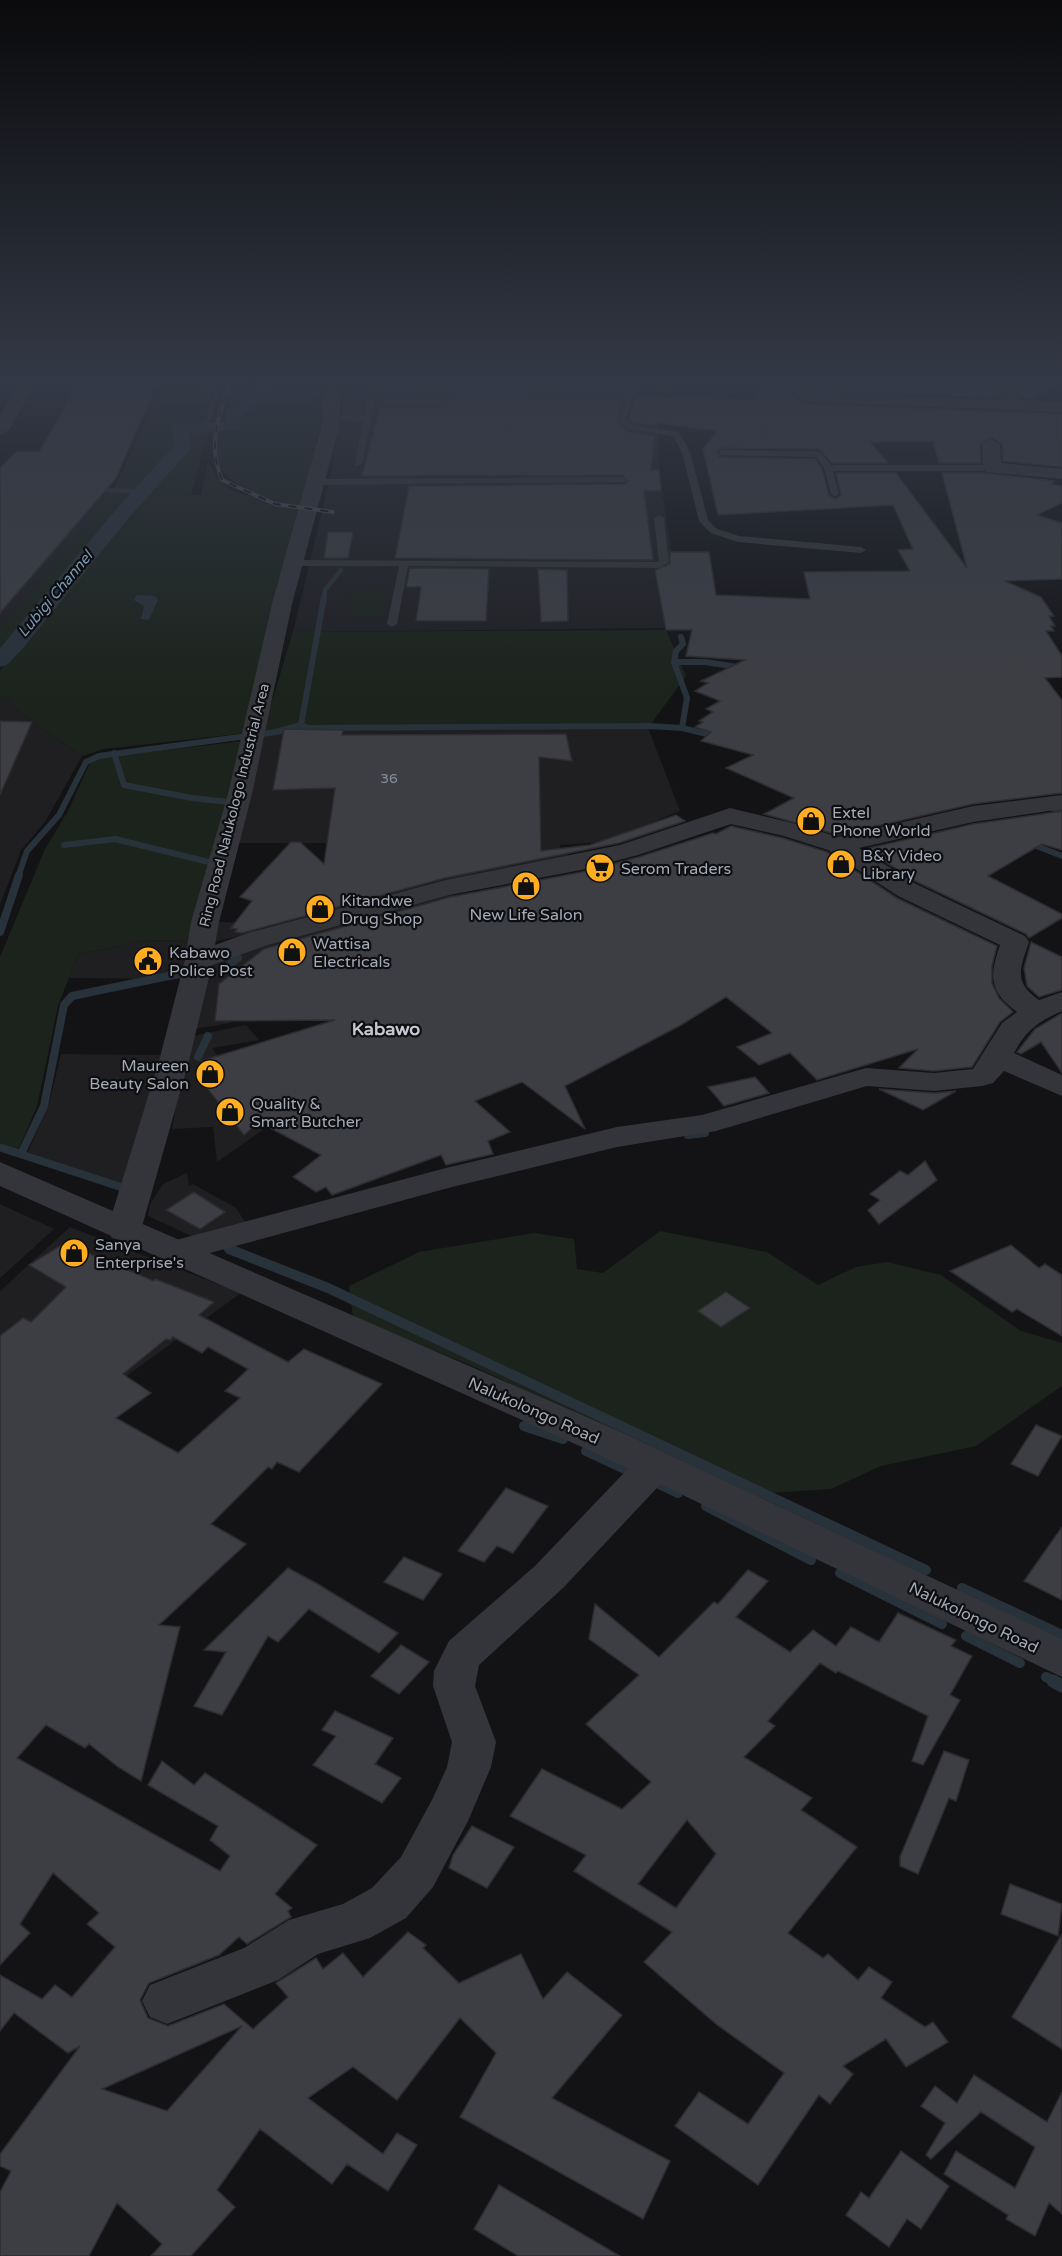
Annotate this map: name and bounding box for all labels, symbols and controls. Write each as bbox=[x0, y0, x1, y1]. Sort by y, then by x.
water label: Lubigi Channel bbox=[14, 546, 98, 641]
street label: Ring Road Nalukologo Industrial Area bbox=[196, 682, 273, 929]
house number: 36 bbox=[380, 770, 398, 787]
place label: Extel Phone World bbox=[832, 803, 930, 841]
shop icon: Extel Phone World bbox=[795, 805, 827, 837]
place label: B&Y Video Library bbox=[862, 846, 942, 884]
shop icon: B&Y Video Library bbox=[825, 848, 857, 880]
supermarket icon: Serom Traders bbox=[584, 852, 616, 884]
place label: Serom Traders bbox=[621, 859, 731, 879]
shop icon: New Life Salon bbox=[510, 870, 542, 902]
place label: Kitandwe Drug Shop bbox=[341, 891, 422, 929]
shop icon: Kitandwe Drug Shop bbox=[304, 893, 336, 925]
place label: New Life Salon bbox=[470, 905, 582, 925]
place label: Wattisa Electricals bbox=[313, 934, 390, 972]
shop icon: Wattisa Electricals bbox=[276, 936, 308, 968]
place label: Kabawo Police Post bbox=[169, 943, 253, 981]
public building icon: Kabawo Police Post bbox=[132, 945, 164, 977]
district label: Kabawo bbox=[352, 1018, 420, 1040]
place label: Maureen Beauty Salon bbox=[89, 1056, 189, 1094]
shop icon: Maureen Beauty Salon bbox=[194, 1058, 226, 1090]
place label: Quality & Smart Butcher bbox=[251, 1094, 362, 1132]
shop icon: Quality & Smart Butcher bbox=[214, 1096, 246, 1128]
place label: Sanya Enterprise's bbox=[95, 1235, 184, 1273]
shop icon: Sanya Enterprise's bbox=[58, 1237, 90, 1269]
street label: Nalukolongo Road bbox=[465, 1373, 602, 1449]
street label: Nalukolongo Road bbox=[906, 1578, 1042, 1658]

